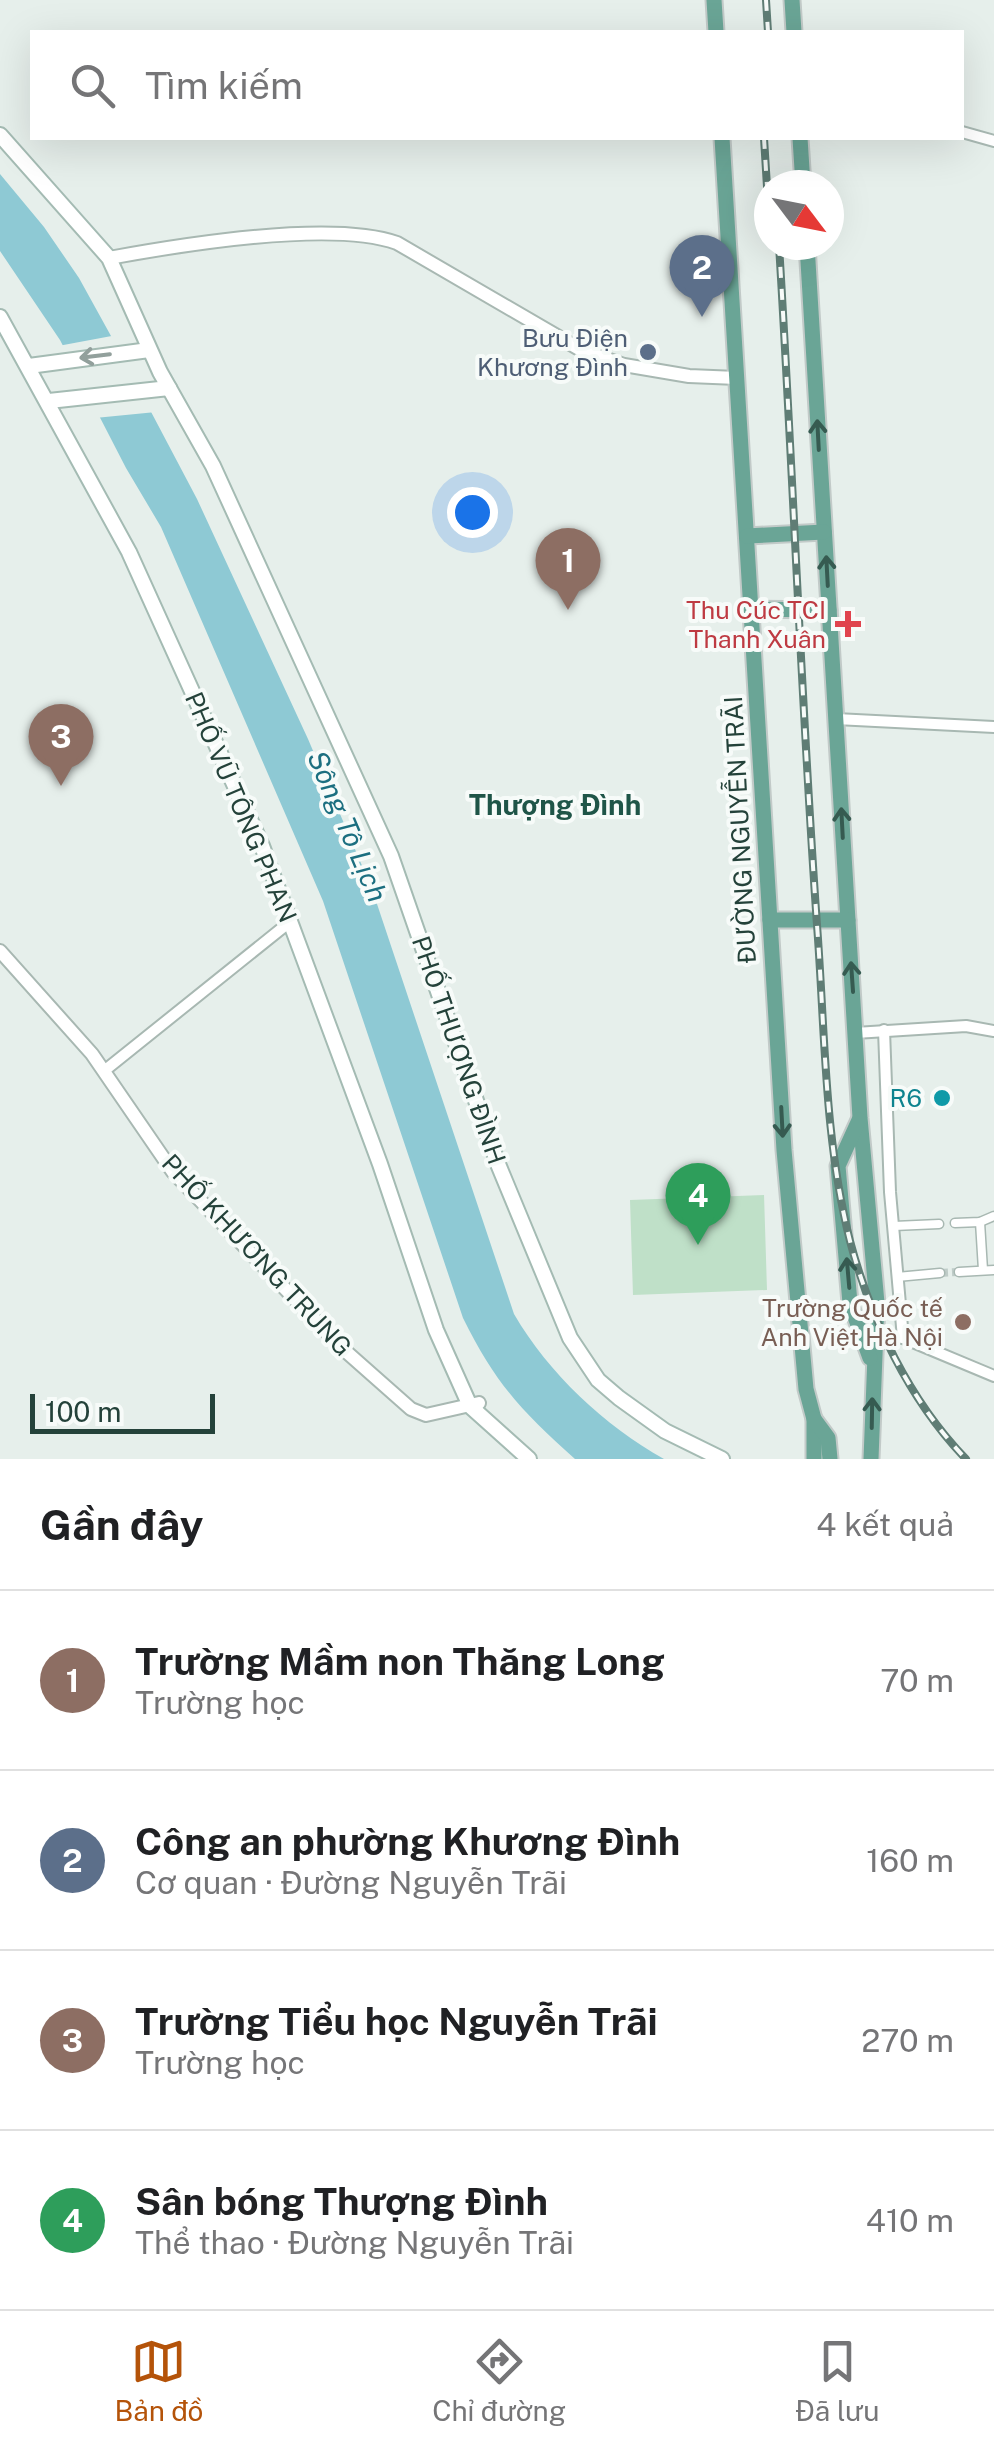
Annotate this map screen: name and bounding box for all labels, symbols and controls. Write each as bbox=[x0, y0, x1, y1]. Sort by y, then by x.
search box bbox=[30, 30, 964, 140]
icon: search bbox=[65, 58, 120, 113]
text: Tìm kiếm bbox=[145, 63, 303, 108]
north arrow bbox=[754, 170, 844, 260]
pin: 2 bbox=[670, 234, 734, 317]
place label: Bưu Điện Khương Đình bbox=[477, 323, 628, 382]
marker: Bưu Điện Khương Đình bbox=[637, 341, 659, 363]
one-way arrow bbox=[80, 347, 112, 366]
one-way arrow bbox=[808, 420, 827, 452]
your location bbox=[447, 487, 498, 538]
pin: 1 bbox=[536, 528, 600, 610]
one-way arrow bbox=[817, 556, 836, 588]
place label: Thu Cúc TCI Thanh Xuân bbox=[686, 595, 826, 654]
marker: Thu Cúc TCI Thanh Xuân bbox=[835, 611, 861, 637]
street label: PHỐ VŨ TÔNG PHAN bbox=[179, 687, 305, 927]
street label: ĐƯỜNG NGUYỄN TRÃI bbox=[716, 695, 762, 965]
pin: 3 bbox=[28, 704, 94, 786]
water label: Sông Tô Lịch bbox=[301, 745, 395, 907]
district label: Thượng Đình bbox=[469, 788, 641, 821]
one-way arrow bbox=[832, 807, 851, 840]
street label: PHỐ THƯỢNG ĐÌNH bbox=[406, 931, 514, 1168]
one-way arrow bbox=[842, 961, 861, 993]
place label: R6 bbox=[890, 1083, 922, 1113]
marker: R6 bbox=[931, 1087, 953, 1109]
one-way arrow bbox=[773, 1106, 792, 1138]
street label: PHỐ KHƯƠNG TRUNG bbox=[156, 1147, 360, 1362]
pin: 4 bbox=[666, 1162, 730, 1245]
one-way arrow bbox=[838, 1258, 857, 1290]
place label: Trường Quốc tế Anh Việt Hà Nội bbox=[761, 1293, 943, 1352]
marker: Trường Quốc tế Anh Việt Hà Nội bbox=[952, 1311, 974, 1333]
scale bar bbox=[30, 1389, 215, 1434]
text: 100 m bbox=[45, 1395, 122, 1428]
one-way arrow bbox=[862, 1397, 882, 1430]
text: Gần đây bbox=[40, 1500, 203, 1549]
text: 4 kết quả bbox=[816, 1506, 954, 1543]
text: Trường Mầm non Thăng Long bbox=[135, 1639, 665, 1684]
text: 1 bbox=[66, 1662, 79, 1699]
text: 70 m bbox=[880, 1662, 954, 1699]
text: Trường học bbox=[135, 1684, 305, 1721]
text: Công an phường Khương Đình bbox=[135, 1819, 680, 1864]
text: 2 bbox=[62, 1842, 83, 1879]
text: 160 m bbox=[866, 1842, 954, 1879]
text: Cơ quan · Đường Nguyễn Trãi bbox=[135, 1864, 567, 1901]
text: Trường Tiểu học Nguyễn Trãi bbox=[135, 1999, 658, 2044]
text: 3 bbox=[62, 2022, 83, 2059]
text: 270 m bbox=[861, 2022, 954, 2059]
text: Trường học bbox=[135, 2044, 305, 2081]
text: Sân bóng Thượng Đình bbox=[135, 2179, 548, 2224]
text: 4 bbox=[62, 2202, 83, 2239]
text: 410 m bbox=[866, 2202, 954, 2239]
text: Thể thao · Đường Nguyễn Trãi bbox=[135, 2224, 574, 2261]
tab: Bản đồ bbox=[114, 2334, 203, 2427]
tab: Chỉ đường bbox=[432, 2334, 566, 2427]
tab: Đã lưu bbox=[795, 2334, 880, 2427]

